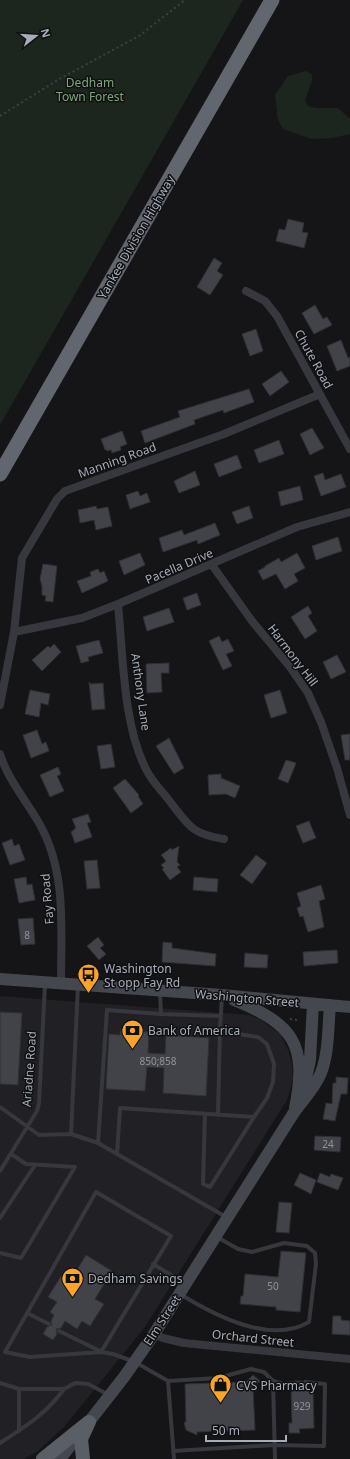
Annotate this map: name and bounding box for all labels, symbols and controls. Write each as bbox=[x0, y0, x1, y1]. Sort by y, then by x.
north arrow bbox=[16, 16, 56, 56]
text: N bbox=[38, 26, 55, 39]
park label: Dedham Town Forest bbox=[56, 74, 125, 105]
street label: Yankee Division Highway bbox=[94, 171, 179, 302]
street label: Chute Road bbox=[291, 326, 337, 392]
street label: Manning Road bbox=[75, 438, 159, 482]
street label: Pacella Drive bbox=[142, 544, 216, 588]
street label: Harmony Hill bbox=[264, 620, 322, 690]
street label: Anthony Lane bbox=[127, 652, 155, 732]
street label: Fay Road bbox=[36, 873, 58, 925]
house number: 8 bbox=[24, 928, 30, 942]
place label: Washington St opp Fay Rd bbox=[104, 960, 180, 991]
bus stop icon: Washington St opp Fay Rd bbox=[75, 962, 101, 995]
street label: Washington Street bbox=[194, 985, 300, 1011]
bank icon: Bank of America bbox=[120, 1017, 146, 1050]
place label: Bank of America bbox=[148, 1022, 240, 1039]
street label: Ariadne Road bbox=[18, 1031, 40, 1107]
house number: 850;858 bbox=[140, 1054, 177, 1068]
house number: 24 bbox=[322, 1137, 334, 1151]
bank icon: Dedham Savings bbox=[60, 1265, 86, 1298]
place label: Dedham Savings bbox=[88, 1270, 183, 1287]
house number: 50 bbox=[267, 1279, 279, 1293]
street label: Elm Street bbox=[139, 1291, 185, 1349]
street label: Orchard Street bbox=[211, 1325, 296, 1351]
shop icon: CVS Pharmacy bbox=[207, 1372, 233, 1405]
place label: CVS Pharmacy bbox=[236, 1377, 318, 1394]
house number: 929 bbox=[293, 1399, 311, 1413]
scale bar bbox=[206, 1417, 286, 1443]
text: 50 m bbox=[212, 1422, 240, 1439]

